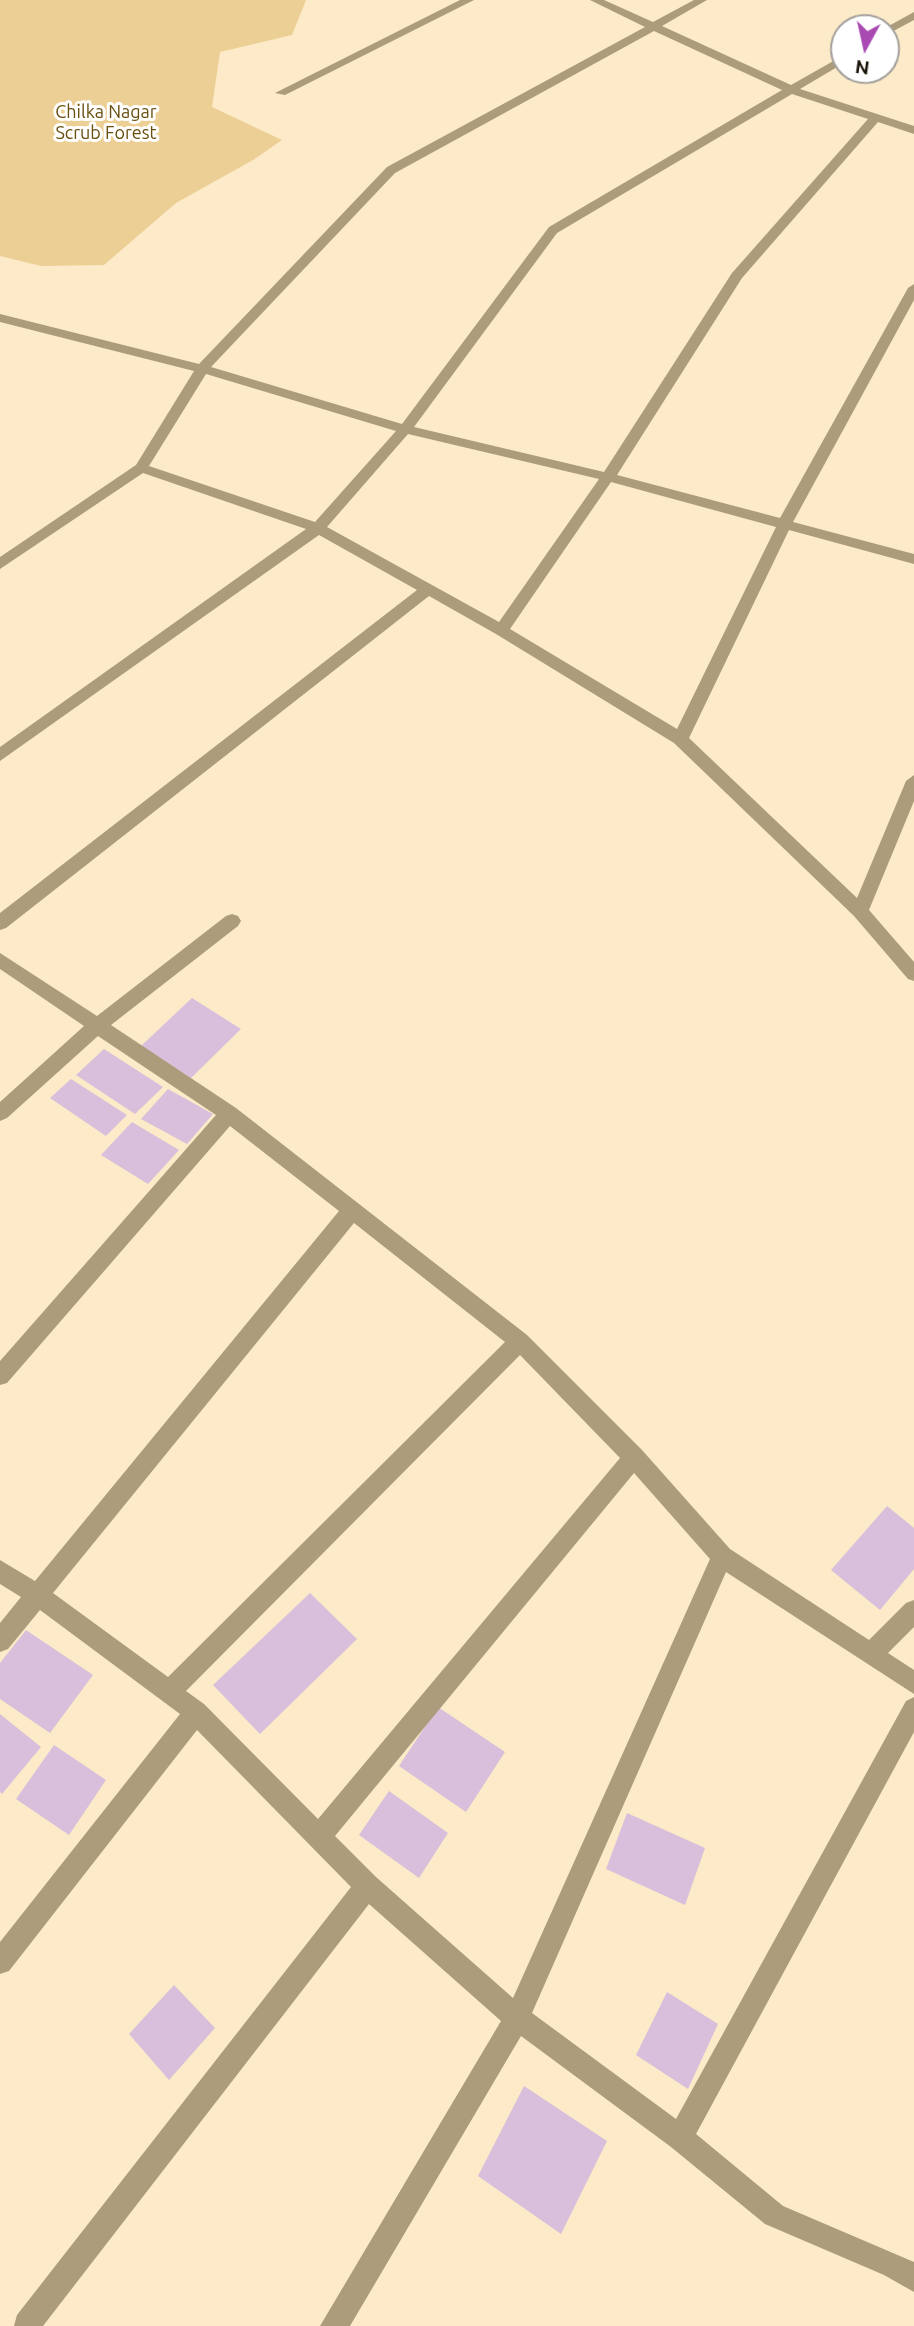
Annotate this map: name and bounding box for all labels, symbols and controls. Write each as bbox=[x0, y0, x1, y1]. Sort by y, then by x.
north arrow bbox=[830, 14, 900, 84]
text: N bbox=[854, 56, 871, 80]
park label: Chilka Nagar Scrub Forest bbox=[55, 101, 157, 144]

